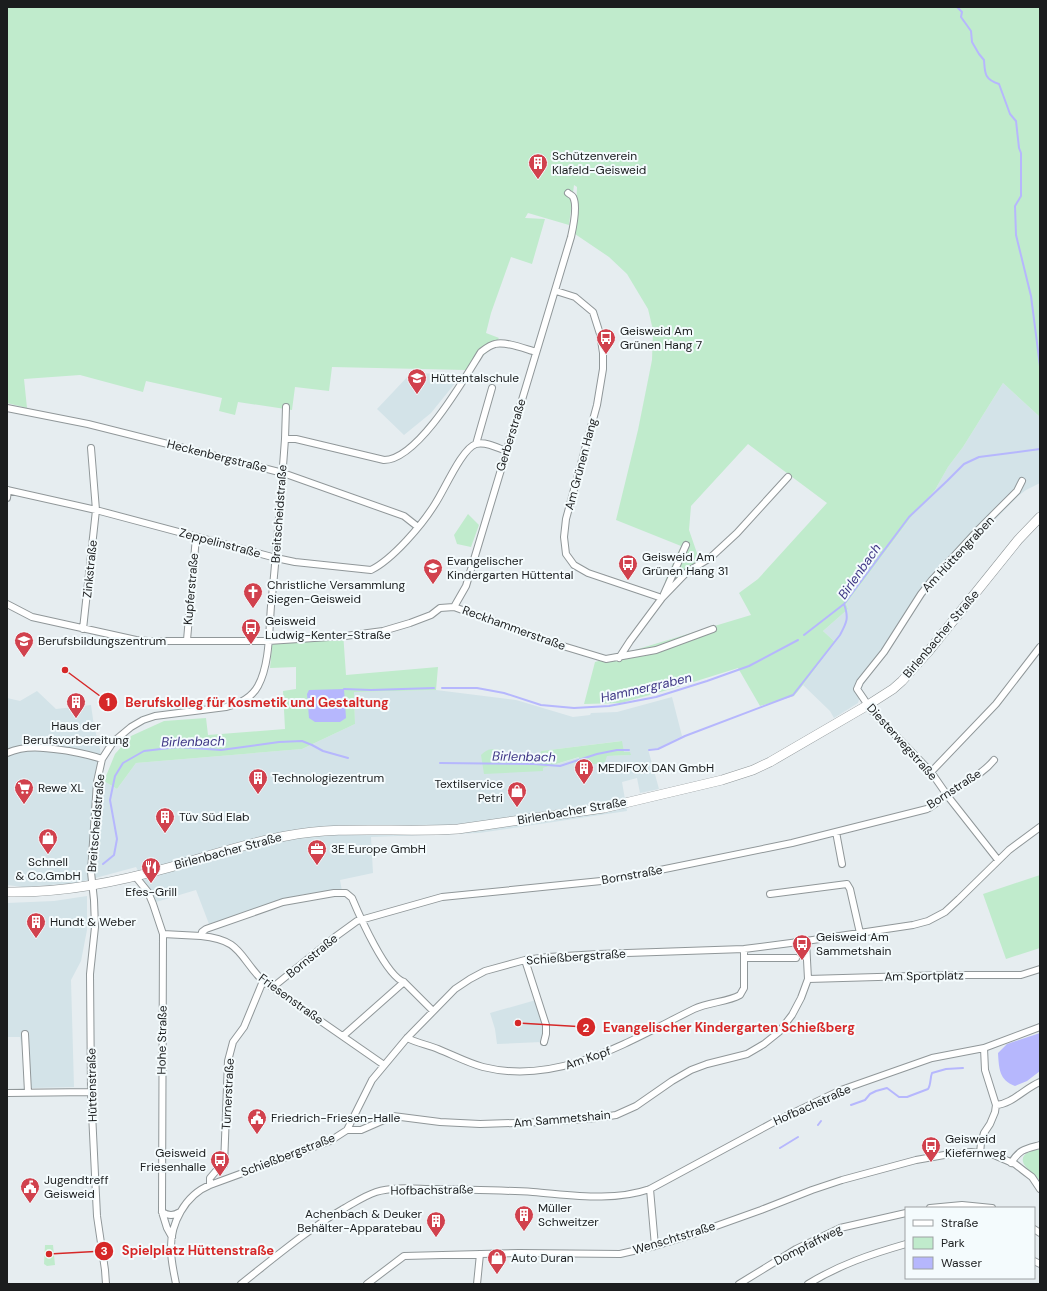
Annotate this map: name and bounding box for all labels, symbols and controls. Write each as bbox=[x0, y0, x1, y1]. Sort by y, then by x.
place label: Schützenverein Klafeld-Geisweid bbox=[552, 148, 646, 178]
building icon: Schützenverein Klafeld-Geisweid bbox=[527, 152, 549, 180]
place label: Geisweid Am Grünen Hang 7 bbox=[620, 323, 702, 353]
bus stop icon: Geisweid Am Grünen Hang 7 bbox=[595, 327, 617, 355]
school or university icon: Hüttentalschule bbox=[406, 367, 428, 395]
place label: Hüttentalschule bbox=[431, 370, 519, 386]
street label: Gerberstraße bbox=[492, 397, 530, 473]
street label: Am Grünen Hang bbox=[561, 416, 601, 512]
street label: Heckenbergstraße bbox=[165, 436, 269, 476]
street label: Breitscheidstraße bbox=[268, 464, 290, 564]
street label: Am Hüttengraben bbox=[918, 512, 998, 596]
street label: Zeppelinstraße bbox=[178, 524, 263, 562]
street label: Zinkstraße bbox=[79, 539, 101, 599]
water label: Birlenbach bbox=[834, 540, 885, 602]
place label: Geisweid Am Grünen Hang 31 bbox=[642, 549, 728, 579]
street label: Kupferstraße bbox=[180, 552, 202, 626]
place label: Evangelischer Kindergarten Hüttental bbox=[447, 553, 573, 583]
bus stop icon: Geisweid Am Grünen Hang 31 bbox=[617, 553, 639, 581]
school or university icon: Evangelischer Kindergarten Hüttental bbox=[422, 557, 444, 585]
place label: Christliche Versammlung Siegen-Geisweid bbox=[267, 577, 405, 607]
church icon: Christliche Versammlung Siegen-Geisweid bbox=[242, 581, 264, 609]
street label: Birlenbacher Straße bbox=[899, 586, 983, 681]
street label: Reckhammerstraße bbox=[460, 602, 568, 654]
place label: Geisweid Ludwig-Kenter-Straße bbox=[265, 613, 391, 643]
bus stop icon: Geisweid Ludwig-Kenter-Straße bbox=[240, 617, 262, 645]
school or university icon: Berufsbildungszentrum bbox=[13, 630, 35, 658]
place label: Berufsbildungszentrum bbox=[38, 633, 166, 649]
water label: Hammergraben bbox=[599, 669, 694, 706]
callout: Berufskolleg für Kosmetik und Gestaltung bbox=[98, 690, 397, 715]
building icon: Haus der Berufsvorbereitung bbox=[65, 691, 87, 719]
text: 1 bbox=[106, 694, 110, 710]
text: Berufskolleg für Kosmetik und Gestaltung bbox=[125, 694, 389, 711]
street label: Diesterwegstraße bbox=[863, 700, 941, 784]
place label: Haus der Berufsvorbereitung bbox=[23, 718, 129, 748]
water label: Birlenbach bbox=[161, 732, 225, 751]
water label: Birlenbach bbox=[492, 747, 556, 766]
building icon: MEDIFOX DAN GmbH bbox=[573, 757, 595, 785]
place label: MEDIFOX DAN GmbH bbox=[598, 760, 714, 776]
street label: Bornstraße bbox=[924, 765, 984, 813]
building icon: Technologiezentrum bbox=[247, 767, 269, 795]
place label: Technologiezentrum bbox=[272, 770, 384, 786]
street label: Breitscheidstraße bbox=[84, 773, 108, 873]
place label: Textilservice Petri bbox=[434, 776, 503, 806]
supermarket icon: Rewe XL bbox=[13, 777, 35, 805]
place label: Rewe XL bbox=[38, 780, 84, 796]
shop icon: Textilservice Petri bbox=[506, 780, 528, 808]
street label: Birlenbacher Straße bbox=[516, 794, 628, 828]
building icon: Tüv Süd Elab bbox=[154, 806, 176, 834]
place label: Tüv Süd Elab bbox=[179, 809, 250, 825]
shop icon: Schnell & Co.GmbH bbox=[37, 827, 59, 855]
street label: Birlenbacher Straße bbox=[173, 829, 284, 873]
office icon: 3E Europe GmbH bbox=[306, 838, 328, 866]
place label: 3E Europe GmbH bbox=[331, 841, 426, 857]
place label: Schnell & Co.GmbH bbox=[15, 854, 81, 884]
restaurant icon: Efes-Grill bbox=[140, 856, 162, 884]
street label: Bornstraße bbox=[600, 862, 664, 888]
place label: Efes-Grill bbox=[125, 884, 177, 900]
building icon: Hundt & Weber bbox=[25, 911, 47, 939]
place label: Hundt & Weber bbox=[50, 914, 137, 930]
place label: Geisweid Am Sammetshain bbox=[816, 929, 892, 959]
street label: Bornstraße bbox=[283, 930, 341, 982]
bus stop icon: Geisweid Am Sammetshain bbox=[791, 933, 813, 961]
street label: Schießbergstraße bbox=[526, 946, 626, 968]
street label: Am Sportplatz bbox=[884, 967, 964, 985]
street label: Friesenstraße bbox=[255, 970, 327, 1028]
street label: Hohe Straße bbox=[153, 1005, 171, 1075]
callout: Evangelischer Kindergarten Schießberg bbox=[576, 1015, 863, 1040]
text: Evangelischer Kindergarten Schießberg bbox=[603, 1019, 855, 1036]
text: 2 bbox=[583, 1020, 590, 1036]
street label: Am Kopf bbox=[563, 1043, 613, 1073]
street label: Hüttenstraße bbox=[83, 1048, 101, 1122]
street label: Turnerstraße bbox=[218, 1058, 238, 1130]
street label: Hofbachstraße bbox=[771, 1081, 853, 1129]
public building icon: Friedrich-Friesen-Halle bbox=[246, 1107, 268, 1135]
street label: Am Sammetshain bbox=[513, 1107, 611, 1131]
place label: Friedrich-Friesen-Halle bbox=[271, 1110, 400, 1126]
street label: Schießbergstraße bbox=[239, 1130, 338, 1180]
place label: Geisweid Kiefernweg bbox=[945, 1131, 1006, 1161]
bus stop icon: Geisweid Kiefernweg bbox=[920, 1135, 942, 1163]
place label: Geisweid Friesenhalle bbox=[140, 1145, 206, 1175]
bus stop icon: Geisweid Friesenhalle bbox=[209, 1149, 231, 1177]
place label: Jugendtreff Geisweid bbox=[44, 1172, 108, 1202]
public building icon: Jugendtreff Geisweid bbox=[19, 1176, 41, 1204]
street label: Hofbachstraße bbox=[390, 1181, 474, 1199]
place label: Müller Schweitzer bbox=[538, 1200, 599, 1230]
building icon: Müller Schweitzer bbox=[513, 1204, 535, 1232]
place label: Achenbach & Deuker Behälter-Apparatebau bbox=[297, 1206, 423, 1236]
legend bbox=[905, 1207, 1035, 1279]
building icon: Achenbach & Deuker Behälter-Apparatebau bbox=[425, 1210, 447, 1238]
text: Straße bbox=[941, 1215, 978, 1231]
street label: Wenschtstraße bbox=[631, 1218, 717, 1258]
street label: Dompfaffweg bbox=[771, 1221, 845, 1269]
text: Park bbox=[941, 1235, 965, 1251]
callout: Spielplatz Hüttenstraße bbox=[94, 1238, 282, 1263]
text: Spielplatz Hüttenstraße bbox=[122, 1242, 274, 1259]
text: 3 bbox=[100, 1243, 108, 1259]
shop icon: Auto Duran bbox=[486, 1247, 508, 1275]
place label: Auto Duran bbox=[511, 1250, 574, 1266]
text: Wasser bbox=[941, 1255, 982, 1271]

